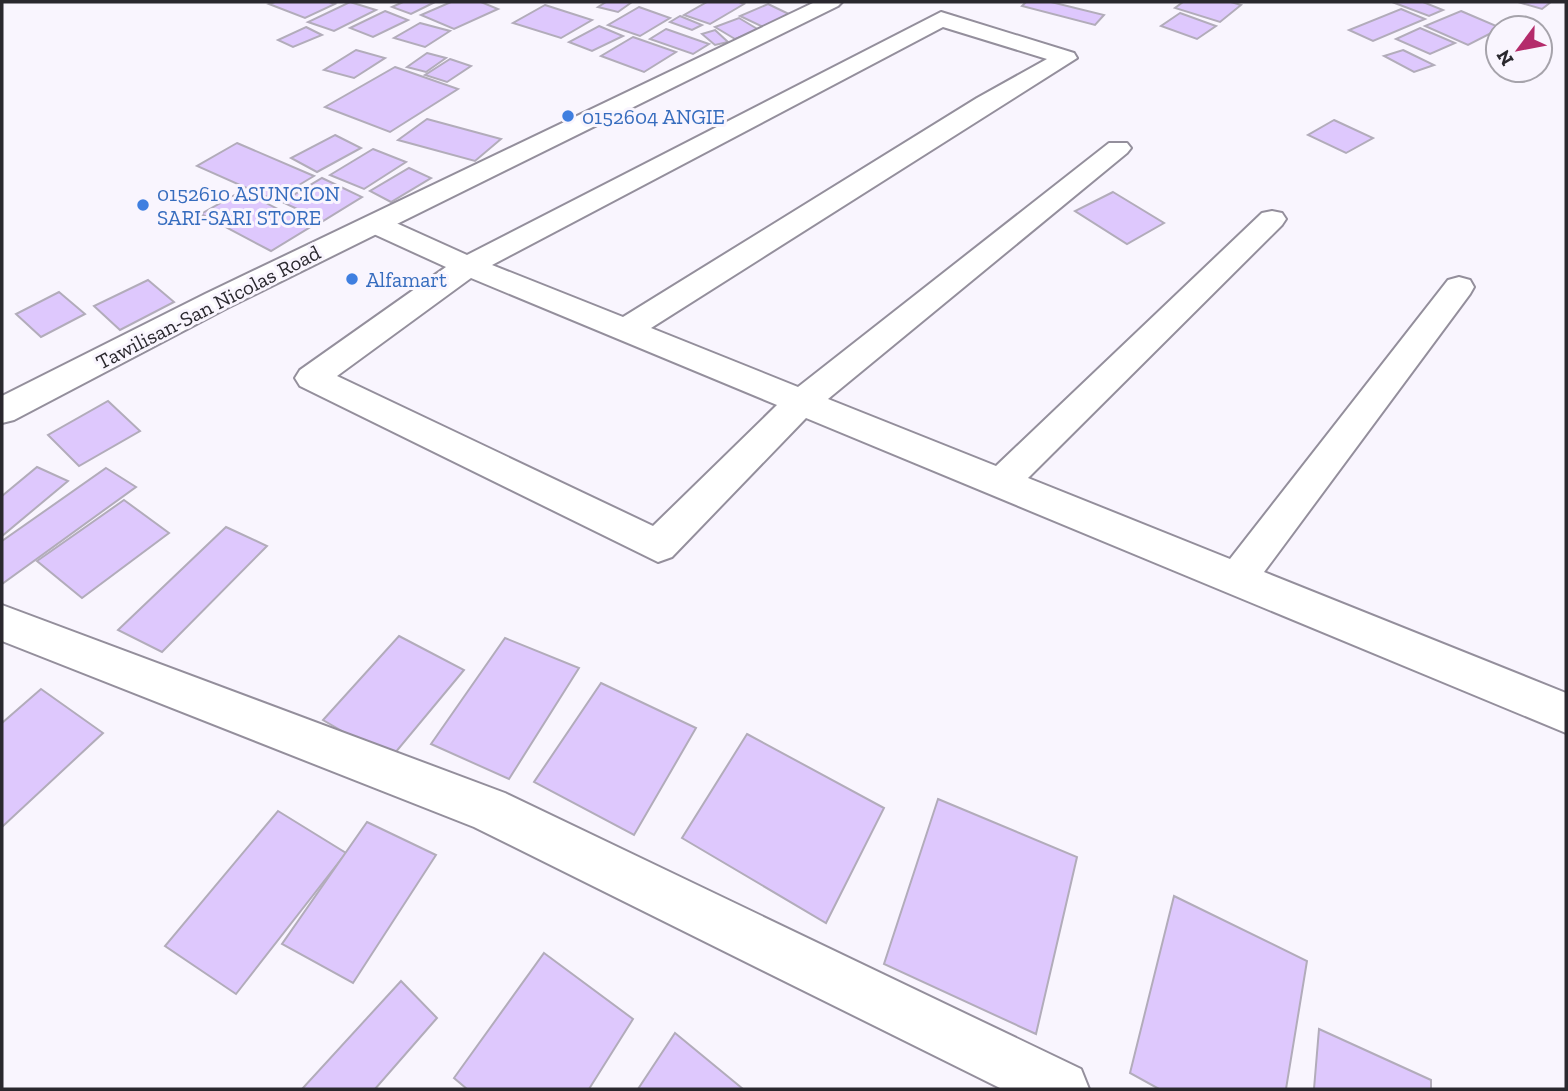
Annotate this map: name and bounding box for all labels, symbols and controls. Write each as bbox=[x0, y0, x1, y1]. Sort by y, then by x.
north arrow bbox=[1484, 14, 1554, 84]
text: N bbox=[1491, 46, 1519, 70]
place label: 0152604 ANGIE bbox=[582, 104, 725, 129]
marker: 0152604 ANGIE bbox=[560, 108, 576, 124]
place label: 0152610 ASUNCION SARI-SARI STORE bbox=[157, 181, 340, 230]
marker: 0152610 ASUNCION SARI-SARI STORE bbox=[135, 197, 151, 213]
street label: Tawilisan-San Nicolas Road bbox=[92, 239, 325, 375]
place label: Alfamart bbox=[366, 267, 447, 292]
marker: Alfamart bbox=[344, 271, 360, 287]

